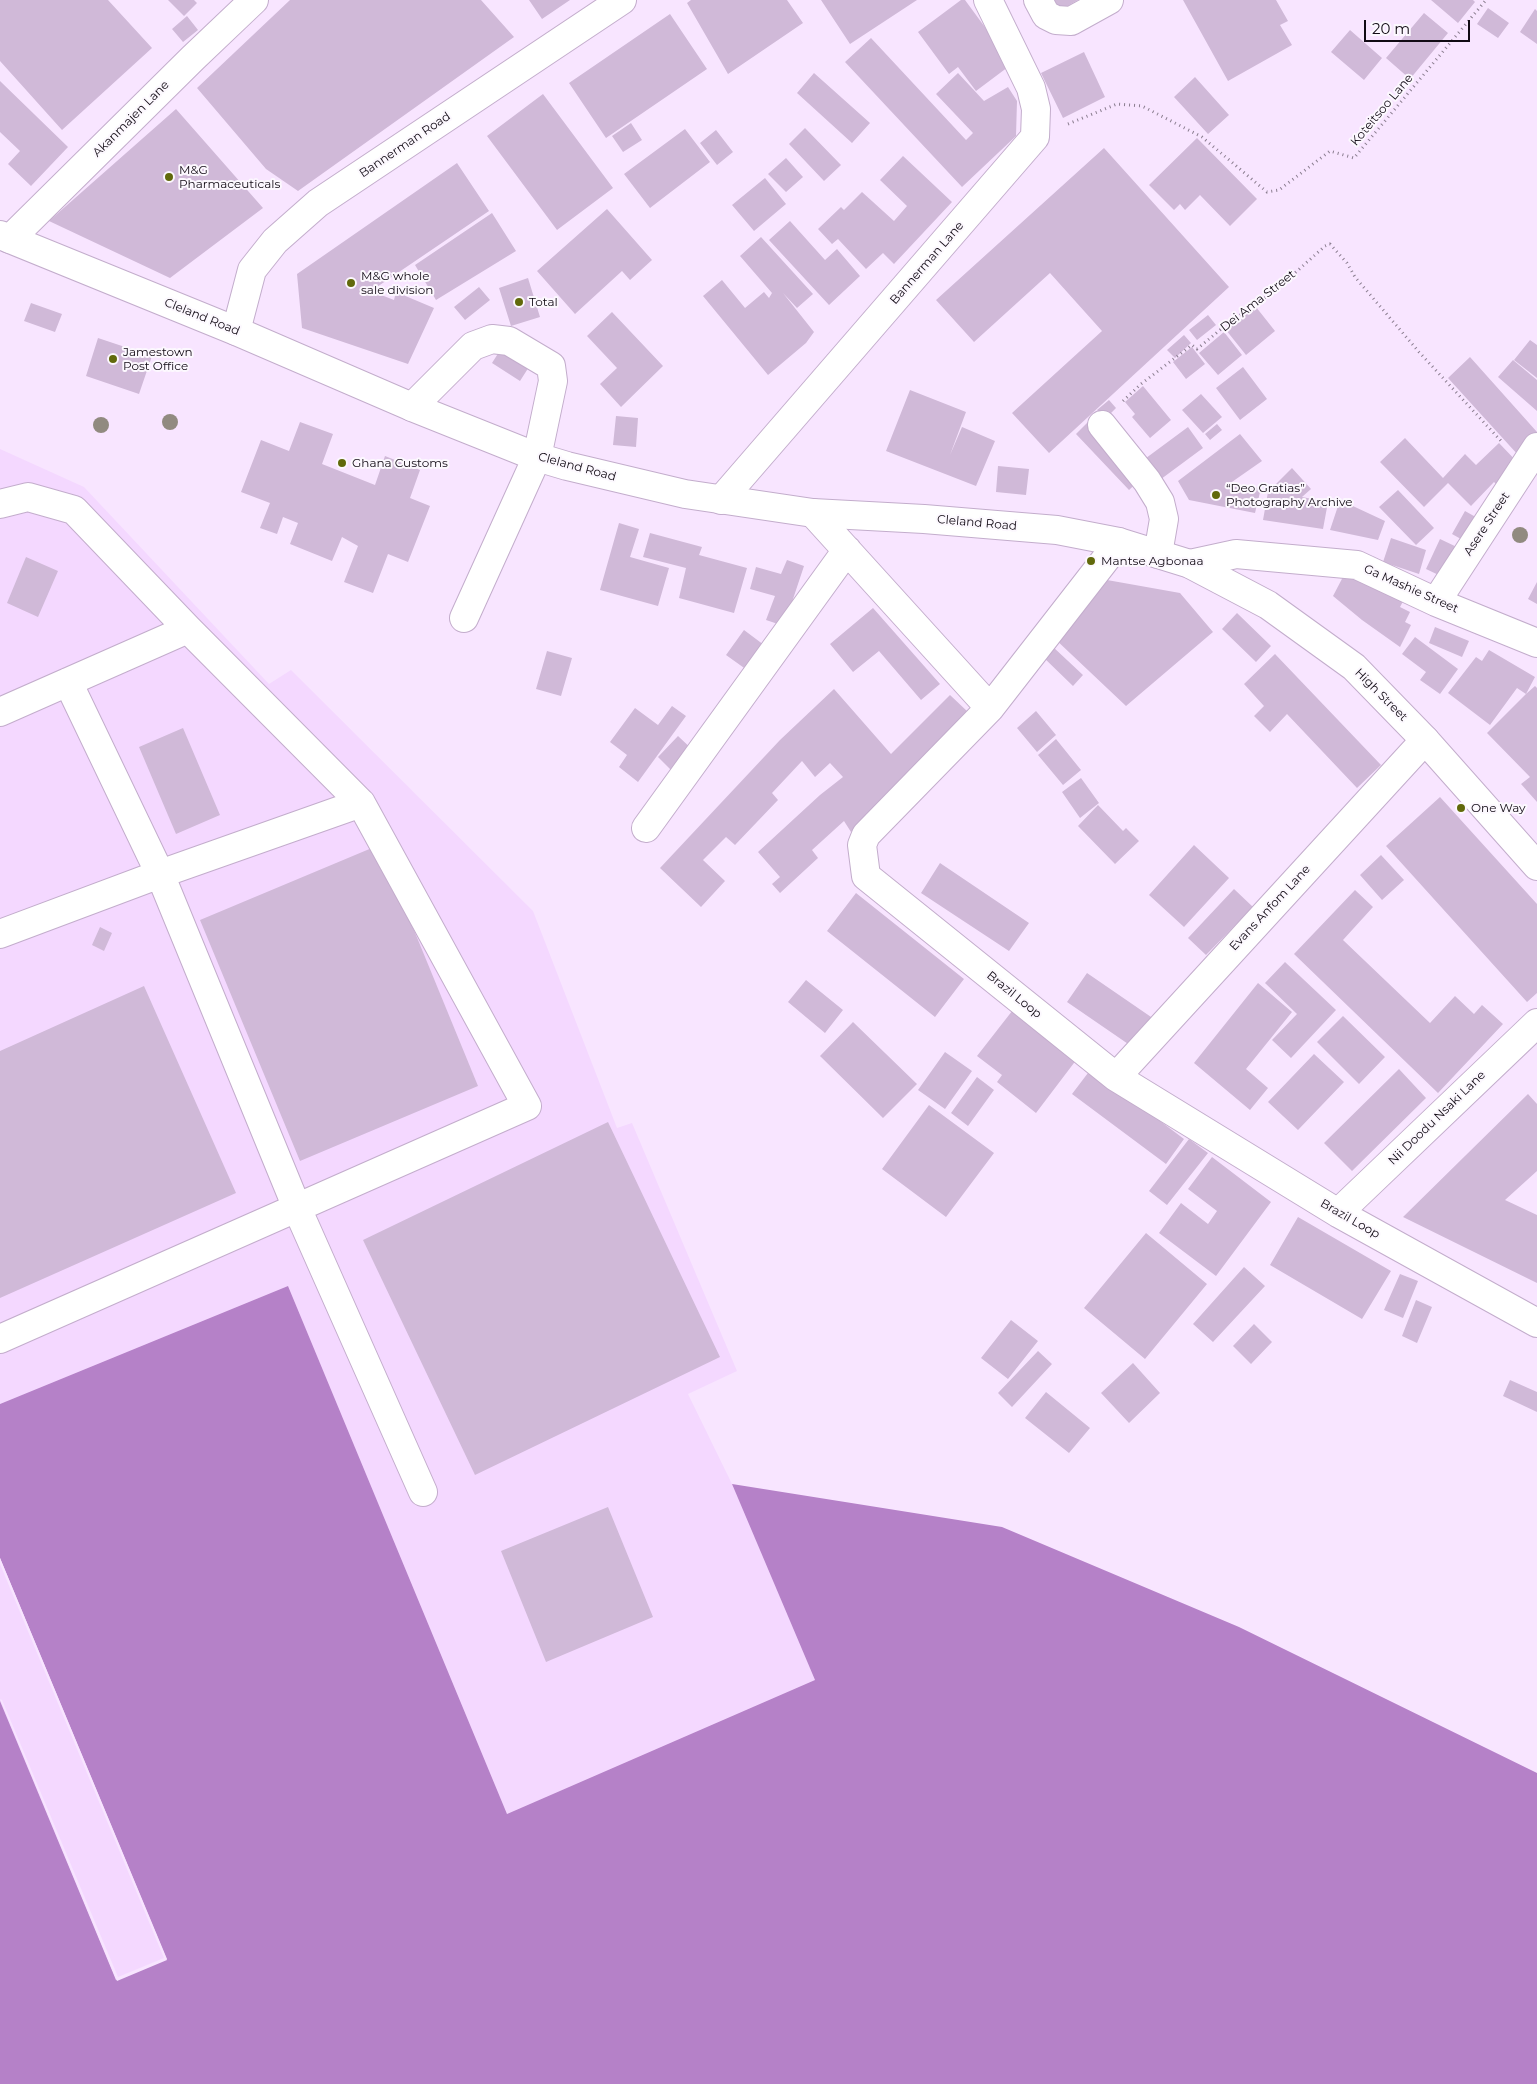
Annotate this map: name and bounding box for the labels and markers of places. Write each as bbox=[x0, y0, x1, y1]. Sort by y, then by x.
place label: M&G Pharmaceuticals bbox=[179, 163, 280, 191]
marker: M&G Pharmaceuticals bbox=[163, 171, 175, 183]
place label: M&G whole sale division bbox=[361, 269, 433, 297]
marker: M&G whole sale division bbox=[345, 277, 357, 289]
place label: Total bbox=[529, 295, 558, 309]
marker: Total bbox=[513, 296, 525, 308]
place label: Jamestown Post Office bbox=[123, 345, 193, 373]
marker: Jamestown Post Office bbox=[107, 353, 119, 365]
place label: Ghana Customs bbox=[352, 456, 448, 470]
marker: Ghana Customs bbox=[336, 457, 348, 469]
place label: “Deo Gratias” Photography Archive bbox=[1226, 481, 1353, 509]
marker: “Deo Gratias” Photography Archive bbox=[1210, 489, 1222, 501]
place label: Mantse Agbonaa bbox=[1101, 554, 1203, 568]
marker: Mantse Agbonaa bbox=[1085, 555, 1097, 567]
place label: One Way bbox=[1471, 801, 1526, 815]
marker: One Way bbox=[1455, 802, 1467, 814]

